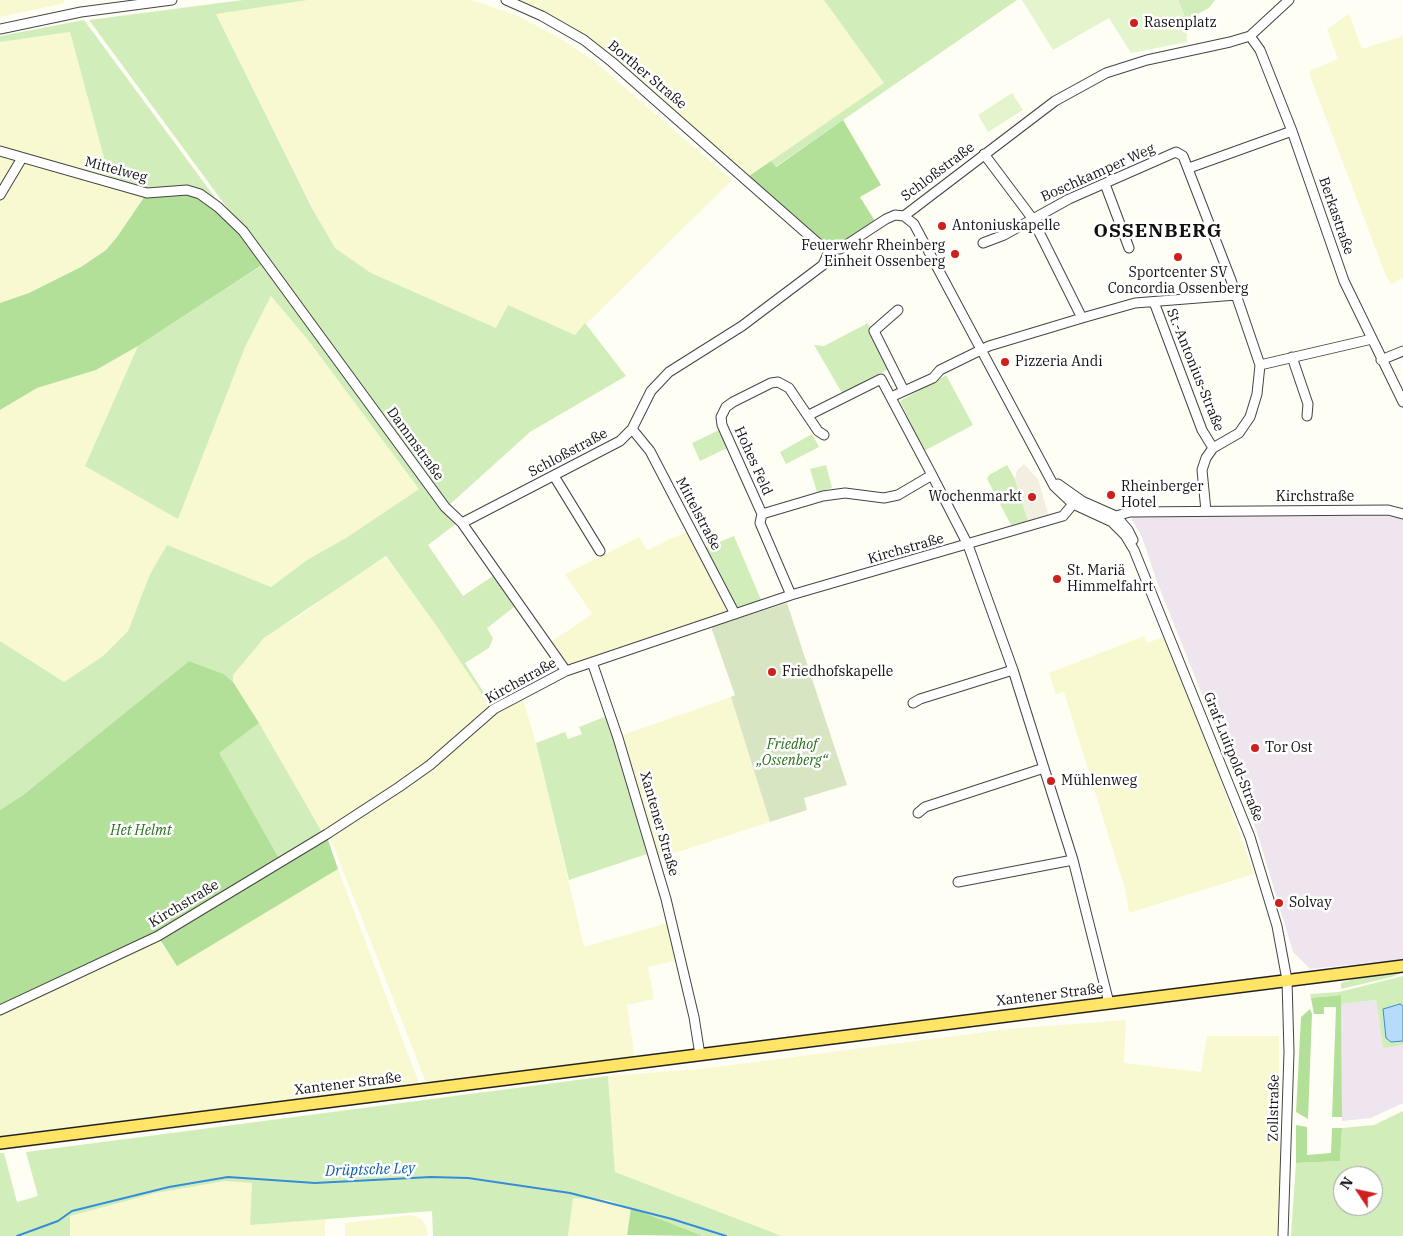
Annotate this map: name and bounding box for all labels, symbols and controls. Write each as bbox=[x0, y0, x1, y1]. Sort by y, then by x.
place label: Rasenplatz bbox=[1144, 15, 1217, 31]
marker: Rasenplatz bbox=[1128, 17, 1140, 29]
street label: Borther Straße bbox=[604, 37, 690, 113]
street label: Schloßstraße bbox=[898, 139, 978, 205]
street label: Boschkamper Weg bbox=[1038, 140, 1158, 206]
street label: Mittelweg bbox=[83, 154, 149, 186]
street label: Berkastraße bbox=[1315, 175, 1357, 257]
place label: Antoniuskapelle bbox=[952, 218, 1060, 234]
marker: Antoniuskapelle bbox=[936, 220, 948, 232]
district label: OSSENBERG bbox=[1092, 221, 1224, 243]
place label: Feuerwehr Rheinberg Einheit Ossenberg bbox=[801, 238, 945, 270]
marker: Feuerwehr Rheinberg Einheit Ossenberg bbox=[949, 248, 961, 260]
marker: Sportcenter SV Concordia Ossenberg bbox=[1172, 251, 1184, 263]
place label: Sportcenter SV Concordia Ossenberg bbox=[1108, 265, 1248, 298]
street label: St.-Antonius-Straße bbox=[1163, 306, 1227, 434]
place label: Pizzeria Andi bbox=[1015, 354, 1103, 370]
marker: Pizzeria Andi bbox=[999, 356, 1011, 368]
street label: Dammstraße bbox=[383, 404, 447, 484]
street label: Hohes Feld bbox=[730, 424, 776, 498]
street label: Schloßstraße bbox=[526, 425, 610, 481]
street label: Mittelstraße bbox=[672, 475, 724, 553]
place label: Rheinberger Hotel bbox=[1121, 479, 1203, 512]
place label: Wochenmarkt bbox=[928, 489, 1022, 505]
marker: Rheinberger Hotel bbox=[1105, 489, 1117, 501]
street label: Kirchstraße bbox=[1276, 489, 1354, 505]
marker: Wochenmarkt bbox=[1026, 491, 1038, 503]
street label: Kirchstraße bbox=[866, 530, 946, 568]
place label: St. Mariä Himmelfahrt bbox=[1067, 563, 1153, 596]
marker: St. Mariä Himmelfahrt bbox=[1051, 573, 1063, 585]
street label: Kirchstraße bbox=[483, 655, 559, 707]
place label: Friedhofskapelle bbox=[782, 664, 893, 680]
marker: Friedhofskapelle bbox=[766, 666, 778, 678]
street label: Graf-Luitpold-Straße bbox=[1199, 690, 1267, 824]
park label: Friedhof „Ossenberg“ bbox=[756, 737, 828, 770]
place label: Tor Ost bbox=[1265, 740, 1313, 756]
marker: Tor Ost bbox=[1249, 742, 1261, 754]
street label: Xantener Straße bbox=[636, 770, 682, 878]
place label: Mühlenweg bbox=[1061, 773, 1137, 789]
marker: Mühlenweg bbox=[1045, 775, 1057, 787]
park label: Het Helmt bbox=[110, 823, 172, 839]
street label: Kirchstraße bbox=[146, 877, 222, 931]
place label: Solvay bbox=[1289, 895, 1332, 911]
marker: Solvay bbox=[1273, 897, 1285, 909]
street label: Xantener Straße bbox=[996, 980, 1104, 1010]
street label: Xantener Straße bbox=[294, 1069, 402, 1099]
street label: Zollstraße bbox=[1265, 1074, 1283, 1142]
water label: Drüptsche Ley bbox=[325, 1159, 415, 1181]
north arrow bbox=[1333, 1166, 1383, 1216]
text: N bbox=[1336, 1174, 1357, 1193]

